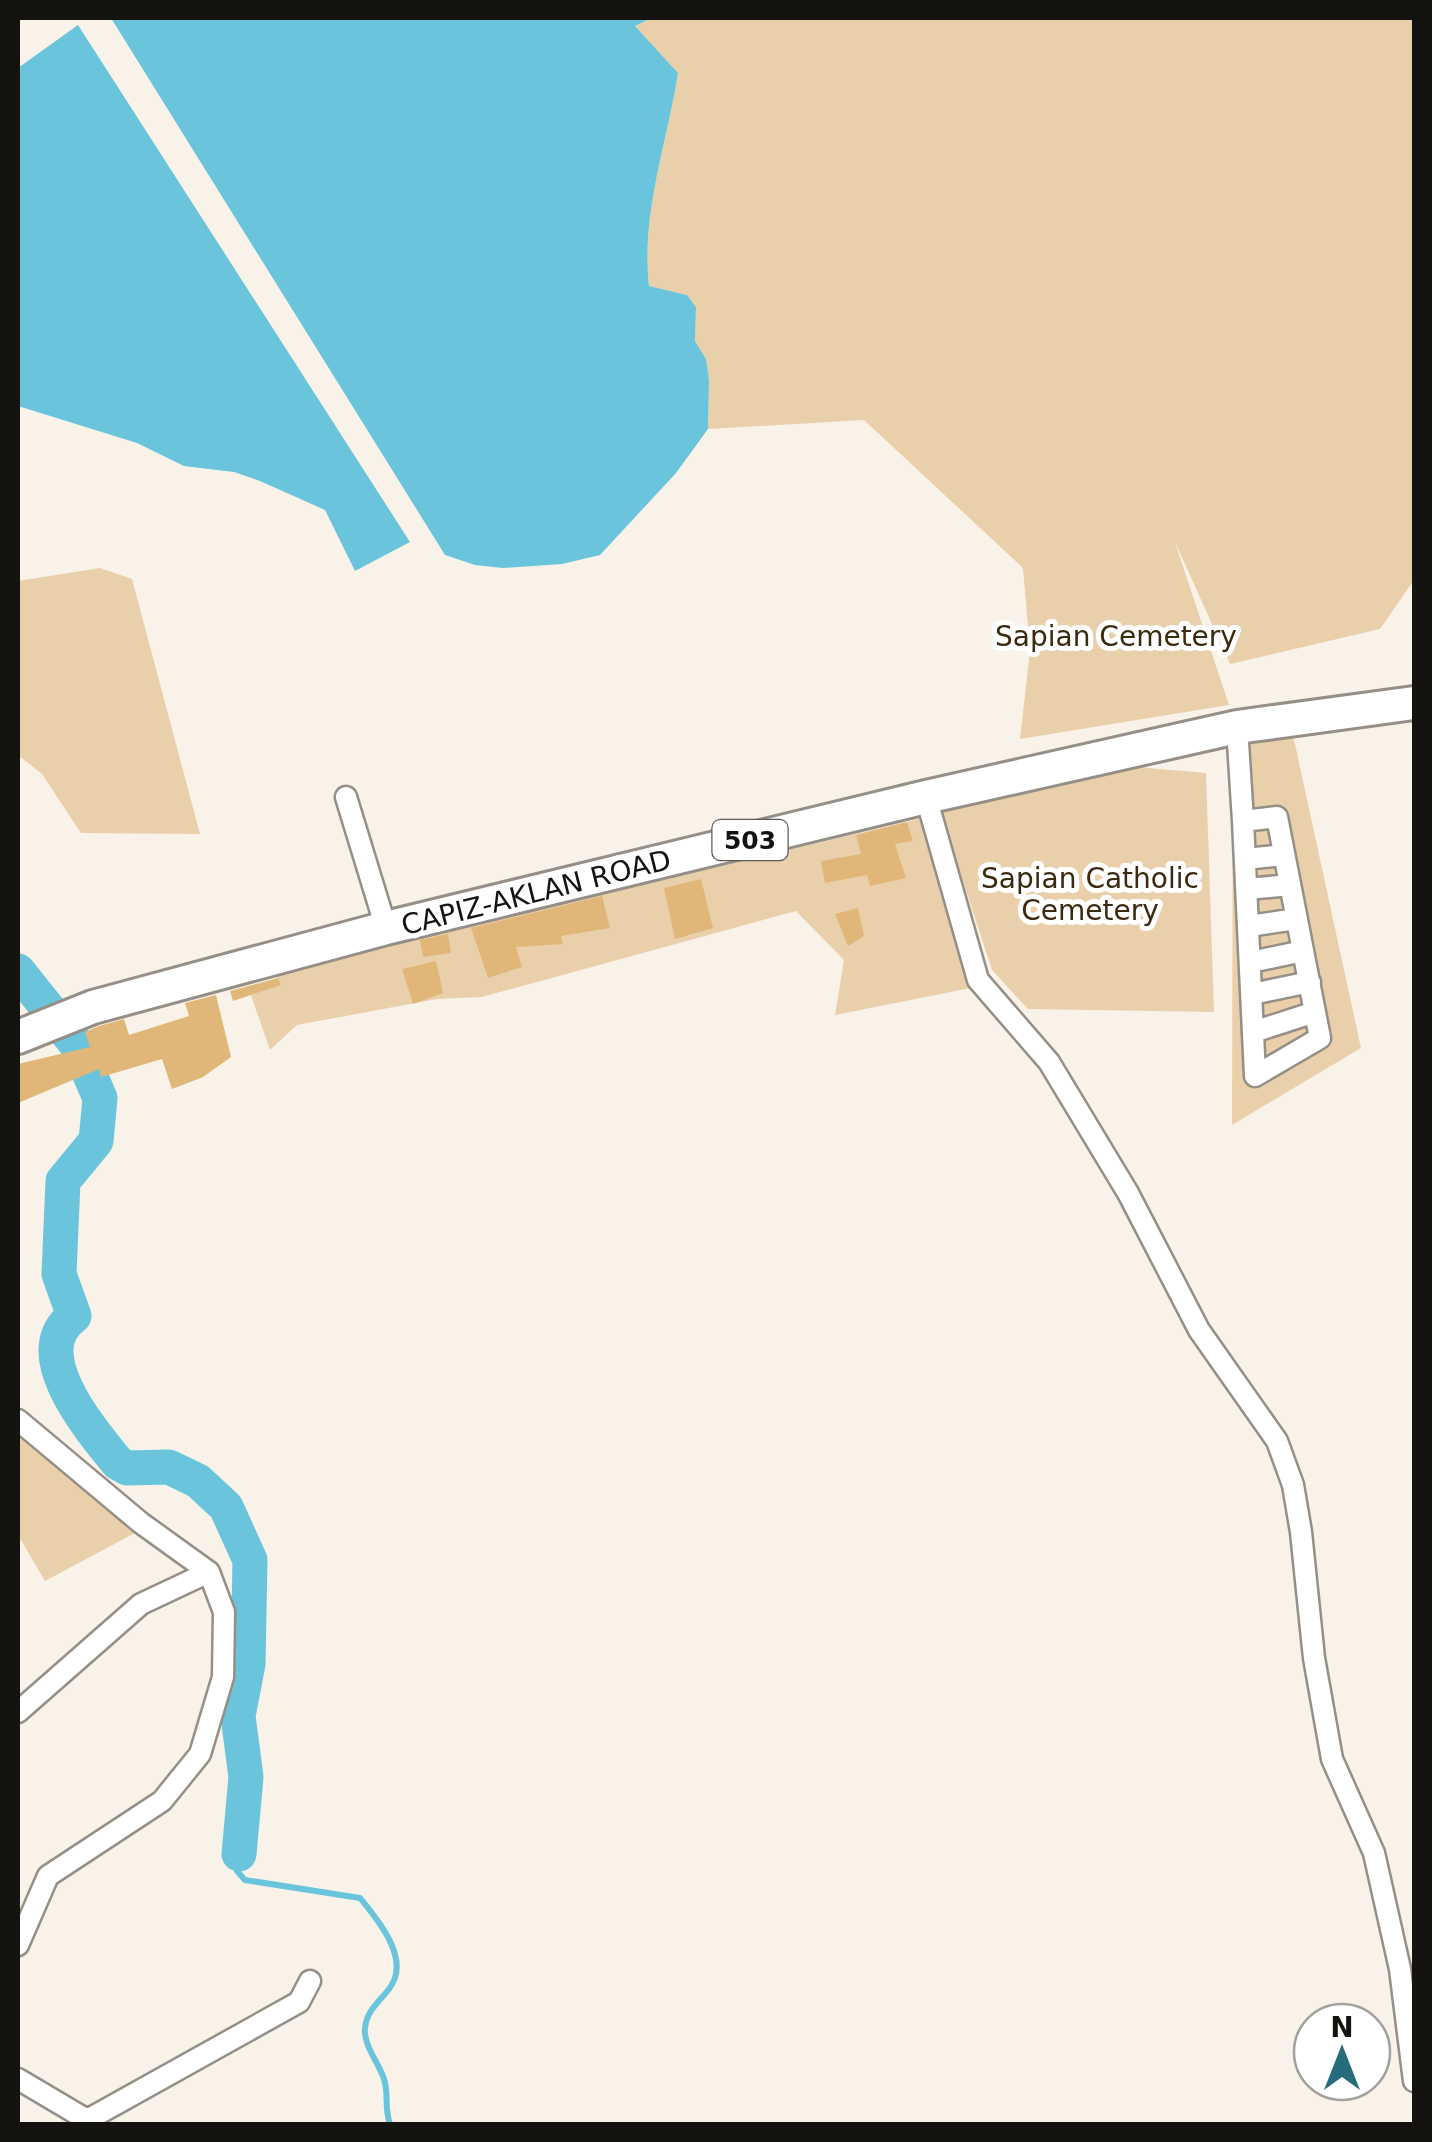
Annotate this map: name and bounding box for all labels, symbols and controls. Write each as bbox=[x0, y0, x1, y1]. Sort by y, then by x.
park label: Sapian Cemetery bbox=[995, 620, 1237, 653]
road number: 503 bbox=[712, 820, 788, 860]
street label: CAPIZ-AKLAN ROAD bbox=[398, 843, 674, 942]
park label: Sapian Catholic Cemetery bbox=[981, 862, 1199, 927]
north arrow bbox=[1292, 2002, 1392, 2102]
text: N bbox=[1330, 2011, 1354, 2044]

